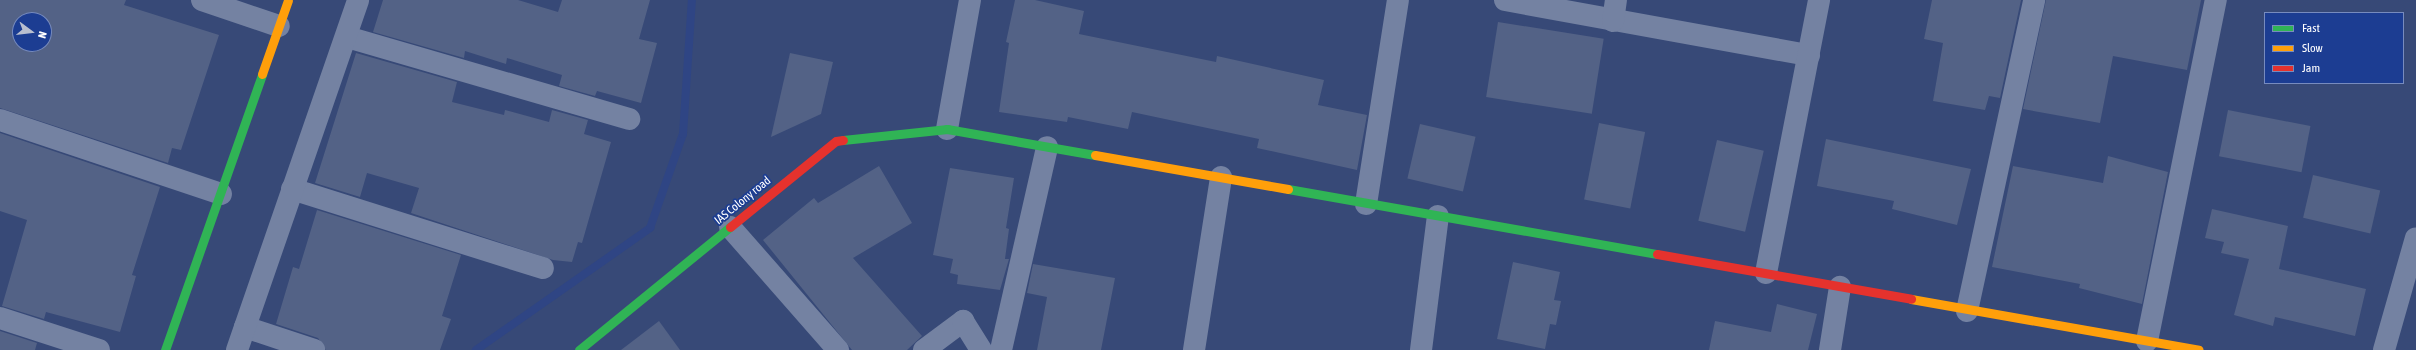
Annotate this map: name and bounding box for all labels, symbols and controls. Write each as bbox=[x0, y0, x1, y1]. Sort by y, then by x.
north arrow bbox=[12, 12, 52, 52]
legend bbox=[2264, 12, 2404, 84]
text: Fast bbox=[2302, 21, 2320, 35]
text: N bbox=[36, 30, 49, 40]
text: Slow bbox=[2302, 41, 2323, 55]
text: Jam bbox=[2302, 61, 2320, 75]
street label: IAS Colony road bbox=[712, 174, 774, 228]

